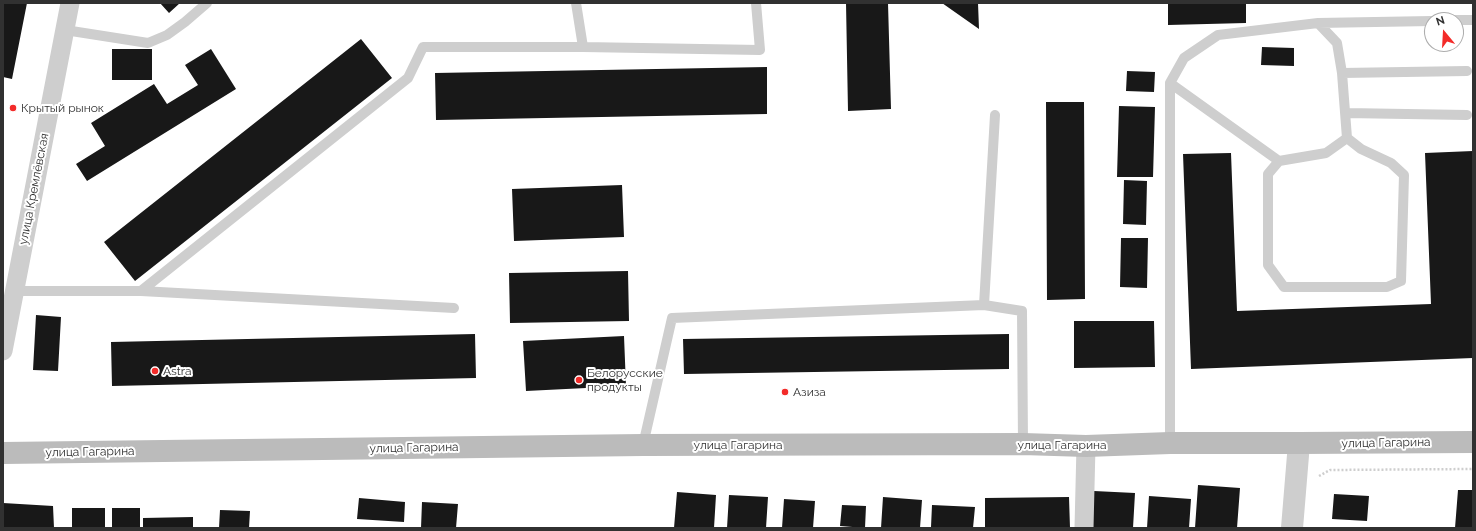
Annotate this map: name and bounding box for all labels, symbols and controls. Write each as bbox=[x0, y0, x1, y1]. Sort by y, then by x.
north arrow bbox=[1424, 12, 1464, 52]
text: N bbox=[1434, 14, 1446, 29]
place label: Крытый рынок bbox=[21, 101, 104, 115]
marker: Крытый рынок bbox=[8, 103, 18, 113]
street label: улица Кремлёвская bbox=[16, 132, 52, 246]
place label: Astra bbox=[163, 364, 192, 378]
marker: Astra bbox=[150, 366, 160, 376]
place label: Белорусские продукты bbox=[587, 366, 663, 394]
marker: Белорусские продукты bbox=[574, 375, 584, 385]
place label: Азиза bbox=[793, 385, 826, 399]
marker: Азиза bbox=[780, 387, 790, 397]
street label: улица Гагарина bbox=[1341, 435, 1431, 451]
street label: улица Гагарина bbox=[693, 438, 783, 452]
street label: улица Гагарина bbox=[1017, 438, 1107, 452]
street label: улица Гагарина bbox=[369, 440, 459, 456]
street label: улица Гагарина bbox=[45, 444, 135, 460]

